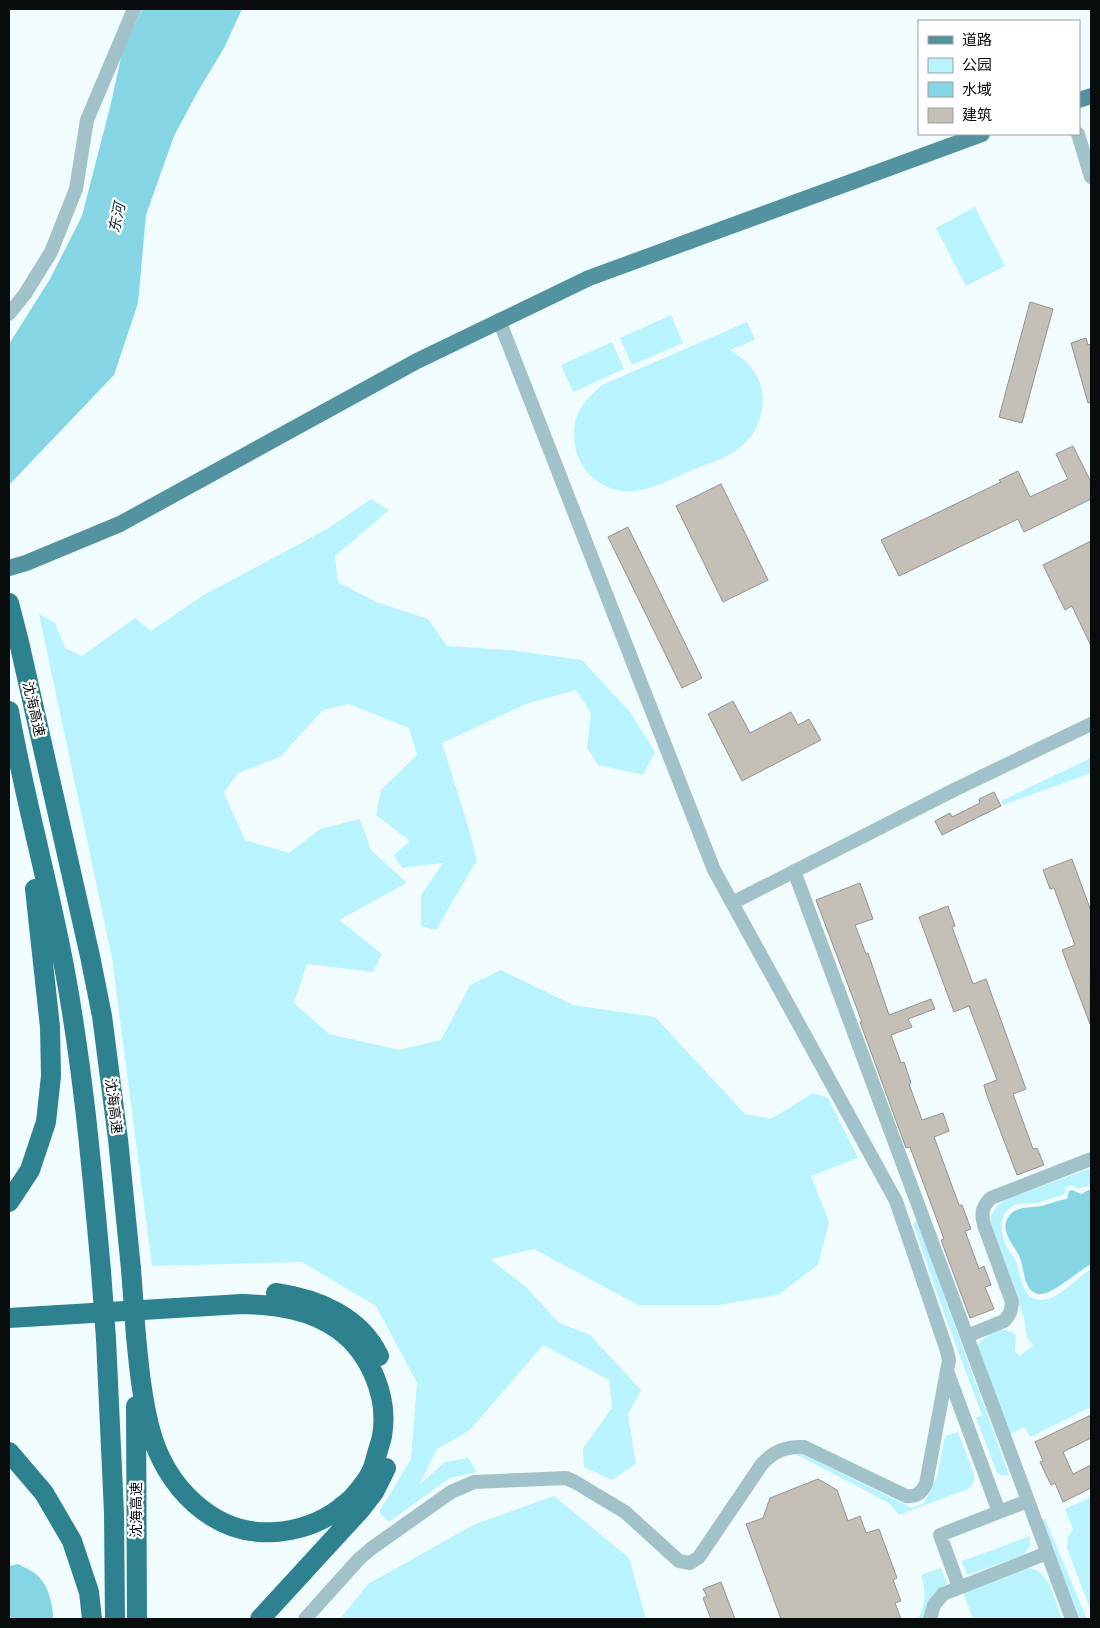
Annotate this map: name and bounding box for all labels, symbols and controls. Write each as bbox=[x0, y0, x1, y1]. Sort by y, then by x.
legend bbox=[918, 20, 1080, 135]
text: 道路 bbox=[962, 31, 992, 49]
text: 公园 bbox=[962, 56, 992, 74]
text: 水域 bbox=[962, 81, 992, 99]
text: 建筑 bbox=[962, 106, 992, 124]
water label: 东河 bbox=[105, 199, 130, 235]
street label: 沈海高速 bbox=[20, 680, 48, 738]
street label: 沈海高速 bbox=[103, 1077, 125, 1135]
street label: 沈海高速 bbox=[128, 1482, 144, 1538]

